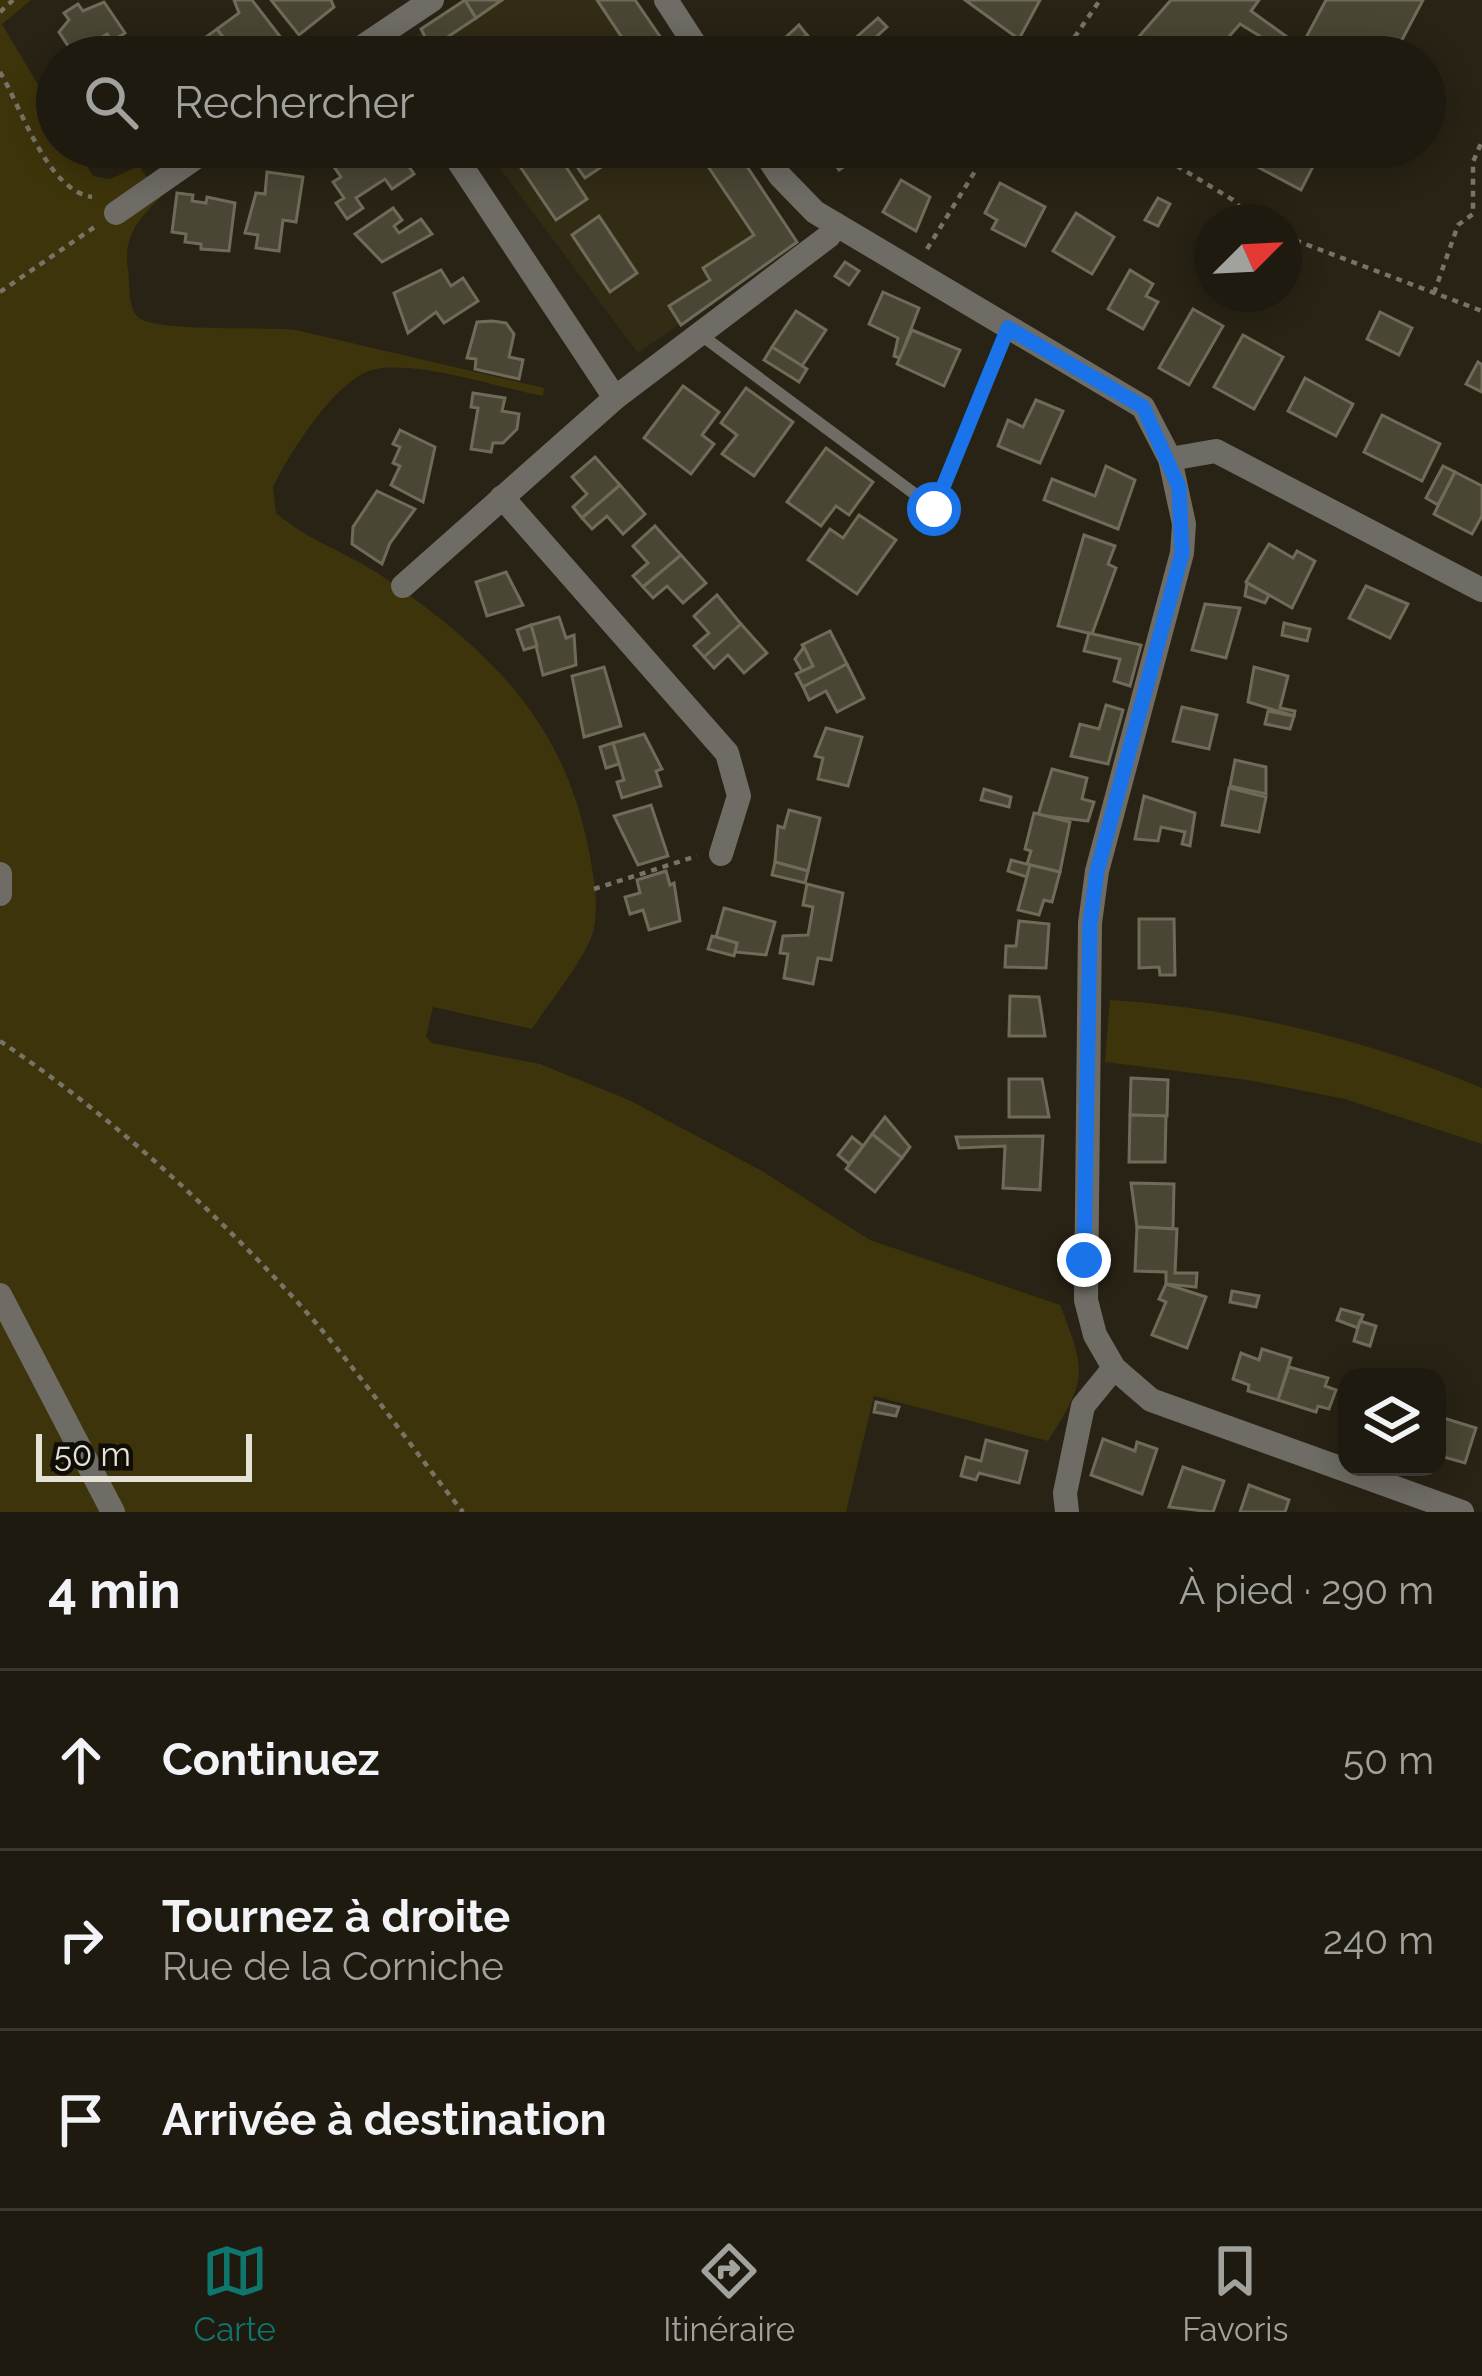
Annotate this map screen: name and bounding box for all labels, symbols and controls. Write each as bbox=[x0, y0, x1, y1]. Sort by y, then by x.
search box bbox=[36, 36, 1446, 168]
icon: search bbox=[78, 69, 144, 135]
text: Rechercher bbox=[174, 76, 415, 129]
north arrow bbox=[1194, 204, 1302, 312]
route start bbox=[907, 482, 961, 536]
route end bbox=[1057, 1233, 1111, 1287]
map controls bbox=[1338, 1368, 1446, 1476]
button: layers bbox=[1338, 1368, 1446, 1476]
scale bar bbox=[36, 1428, 252, 1481]
text: 50 m bbox=[54, 1435, 131, 1474]
text: 4 min bbox=[48, 1560, 181, 1620]
text: À pied · 290 m bbox=[1179, 1567, 1434, 1613]
icon: ahead bbox=[48, 1727, 114, 1793]
text: Continuez bbox=[162, 1733, 380, 1786]
text: 50 m bbox=[1343, 1737, 1434, 1783]
text: Tournez à droite bbox=[162, 1890, 510, 1943]
icon: right bbox=[48, 1907, 114, 1973]
text: 240 m bbox=[1323, 1917, 1434, 1963]
text: Rue de la Corniche bbox=[162, 1943, 504, 1989]
icon: arrive bbox=[48, 2087, 114, 2153]
text: Arrivée à destination bbox=[162, 2093, 607, 2146]
tab: Carte bbox=[194, 2238, 276, 2349]
tab: Itinéraire bbox=[663, 2238, 795, 2349]
tab: Favoris bbox=[1182, 2238, 1288, 2349]

